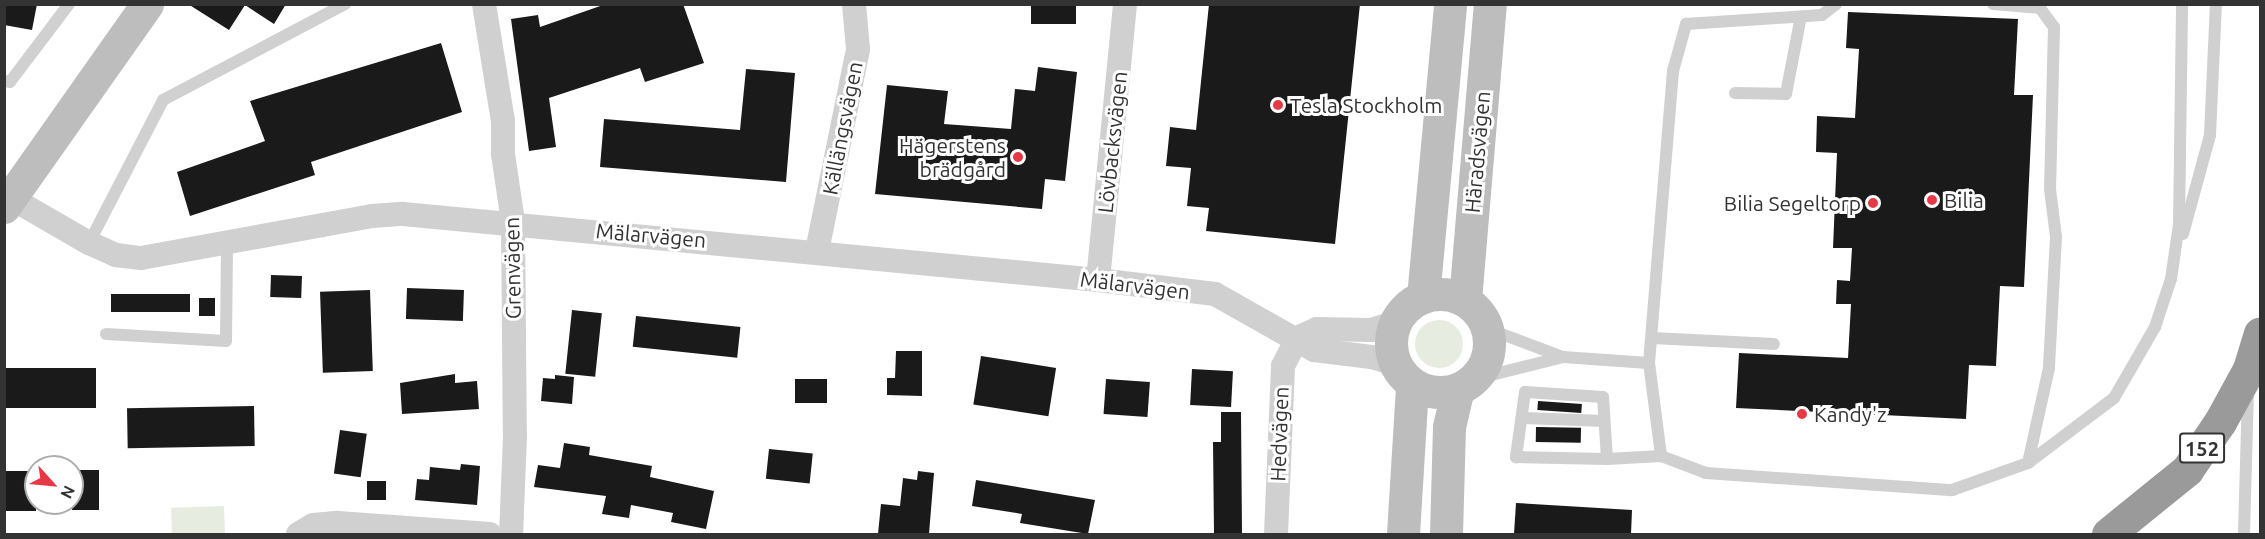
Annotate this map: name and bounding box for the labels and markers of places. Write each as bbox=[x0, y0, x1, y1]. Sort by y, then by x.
place label: Tesla Stockholm bbox=[1290, 92, 1442, 118]
marker: Tesla Stockholm bbox=[1271, 98, 1285, 112]
place label: Hägerstens brädgård bbox=[899, 132, 1006, 182]
marker: Hägerstens brädgård bbox=[1011, 150, 1025, 164]
place label: Bilia bbox=[1944, 187, 1984, 213]
place label: Bilia Segeltorp bbox=[1724, 190, 1861, 216]
marker: Bilia bbox=[1925, 193, 1939, 207]
marker: Bilia Segeltorp bbox=[1866, 196, 1880, 210]
place label: Kandy'z bbox=[1814, 401, 1887, 427]
marker: Kandy'z bbox=[1795, 407, 1809, 421]

